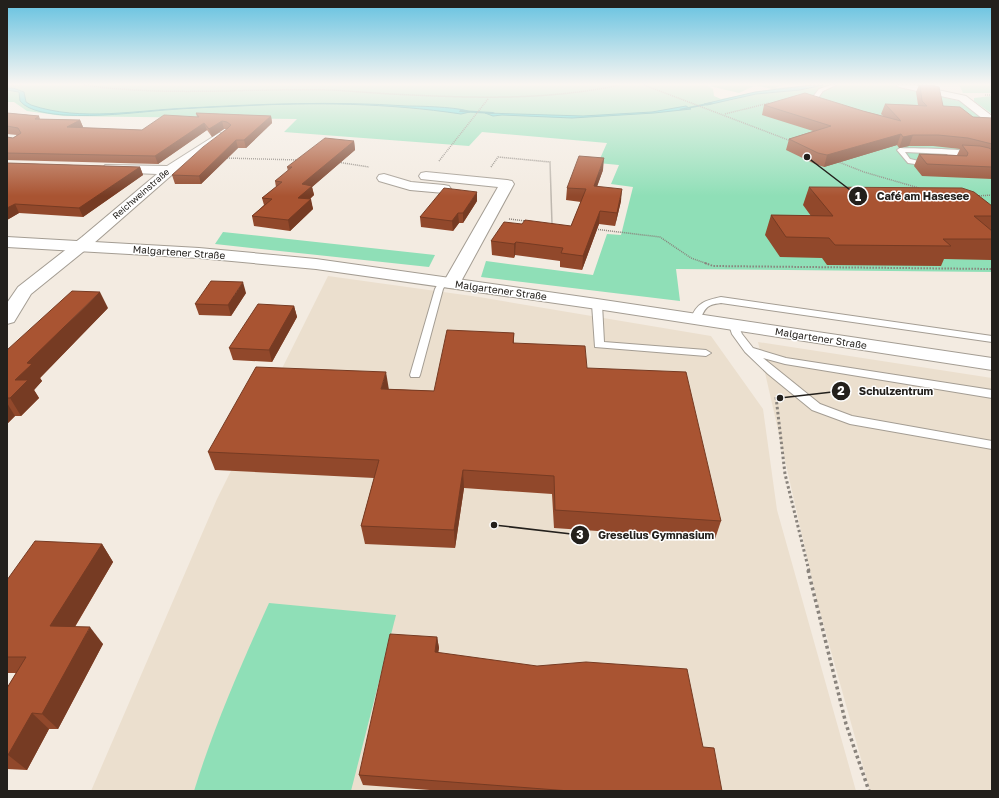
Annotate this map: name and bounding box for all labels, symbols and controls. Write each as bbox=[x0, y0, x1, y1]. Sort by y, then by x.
street label: Reichweinstraße bbox=[110, 166, 171, 221]
callout: Café am Hasesee bbox=[848, 185, 977, 208]
text: 1 bbox=[855, 189, 861, 204]
text: Café am Hasesee bbox=[877, 189, 970, 202]
street label: Malgartener Straße bbox=[132, 243, 226, 261]
street label: Malgartener Straße bbox=[454, 278, 548, 302]
street label: Malgartener Straße bbox=[774, 325, 868, 351]
callout: Schulzentrum bbox=[831, 379, 941, 402]
text: 2 bbox=[837, 383, 845, 398]
text: Schulzentrum bbox=[859, 384, 933, 397]
callout: Greselius Gymnasium bbox=[570, 524, 722, 547]
text: 3 bbox=[576, 527, 584, 542]
text: Greselius Gymnasium bbox=[598, 528, 714, 541]

